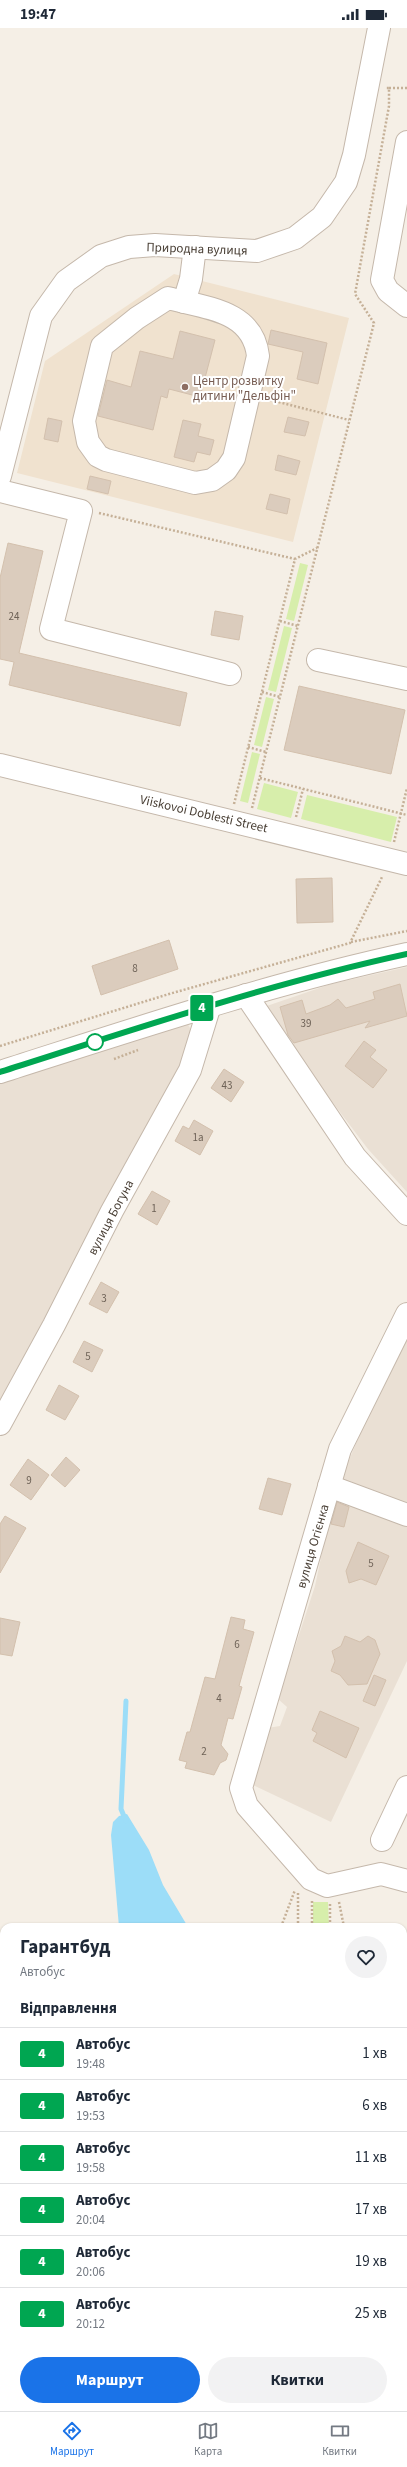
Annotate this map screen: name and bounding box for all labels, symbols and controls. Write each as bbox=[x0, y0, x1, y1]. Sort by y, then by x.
text: 19:47 bbox=[20, 4, 56, 25]
street label: Природна вулиця bbox=[146, 238, 248, 260]
place label: Центр розвитку дитини "Дельфін" bbox=[193, 372, 296, 405]
marker: Центр розвитку дитини "Дельфін" bbox=[180, 382, 190, 392]
house number: 24 bbox=[9, 609, 20, 624]
street label: Viiskovoi Doblesti Street bbox=[138, 791, 270, 838]
house number: 8 bbox=[132, 961, 138, 976]
line badge: 4 bbox=[189, 995, 215, 1021]
text: 4 bbox=[198, 998, 206, 1018]
house number: 39 bbox=[301, 1016, 311, 1031]
unlabelled marker bbox=[86, 1033, 104, 1051]
house number: 43 bbox=[222, 1078, 232, 1093]
house number: 1а bbox=[192, 1130, 204, 1145]
street label: вулиця Богуна bbox=[83, 1177, 138, 1258]
house number: 1 bbox=[151, 1201, 157, 1216]
house number: 3 bbox=[101, 1291, 107, 1306]
house number: 5 bbox=[85, 1349, 91, 1364]
house number: 9 bbox=[26, 1473, 32, 1488]
street label: вулиця Огієнка bbox=[292, 1502, 334, 1590]
house number: 5 bbox=[368, 1556, 374, 1571]
house number: 6 bbox=[234, 1637, 240, 1652]
house number: 4 bbox=[216, 1691, 222, 1706]
house number: 2 bbox=[201, 1744, 207, 1759]
text: Гарантбуд bbox=[20, 1934, 110, 1961]
button: heart bbox=[345, 1936, 387, 1978]
text: Автобус bbox=[20, 1963, 65, 1981]
text: Відправлення bbox=[20, 1998, 117, 2019]
text: Автобус bbox=[76, 2034, 130, 2055]
text: 1 хв bbox=[362, 2043, 387, 2064]
text: 4 bbox=[38, 2044, 46, 2064]
text: 19:48 bbox=[76, 2055, 105, 2073]
text: Автобус bbox=[76, 2086, 130, 2107]
text: 6 хв bbox=[362, 2095, 387, 2116]
text: 4 bbox=[38, 2096, 46, 2116]
text: 19:53 bbox=[76, 2107, 105, 2125]
text: Автобус bbox=[76, 2138, 130, 2159]
text: 11 хв bbox=[355, 2147, 387, 2168]
text: 4 bbox=[38, 2148, 46, 2168]
text: 19:58 bbox=[76, 2159, 105, 2177]
text: Автобус bbox=[76, 2190, 130, 2211]
text: 17 хв bbox=[355, 2199, 387, 2220]
text: 4 bbox=[38, 2200, 46, 2220]
text: 20:04 bbox=[76, 2211, 105, 2229]
text: Автобус bbox=[76, 2242, 130, 2263]
text: 19 хв bbox=[355, 2251, 387, 2272]
text: 4 bbox=[38, 2252, 46, 2272]
text: 20:06 bbox=[76, 2263, 105, 2281]
text: Автобус bbox=[76, 2294, 130, 2315]
text: 25 хв bbox=[355, 2303, 387, 2324]
text: 4 bbox=[38, 2304, 46, 2324]
text: 20:12 bbox=[76, 2315, 105, 2333]
button: Маршрут bbox=[20, 2357, 200, 2403]
button: Квитки bbox=[208, 2357, 387, 2403]
tab: Маршрут bbox=[50, 2420, 94, 2459]
tab: Карта bbox=[194, 2420, 222, 2459]
tab: Квитки bbox=[322, 2420, 357, 2459]

